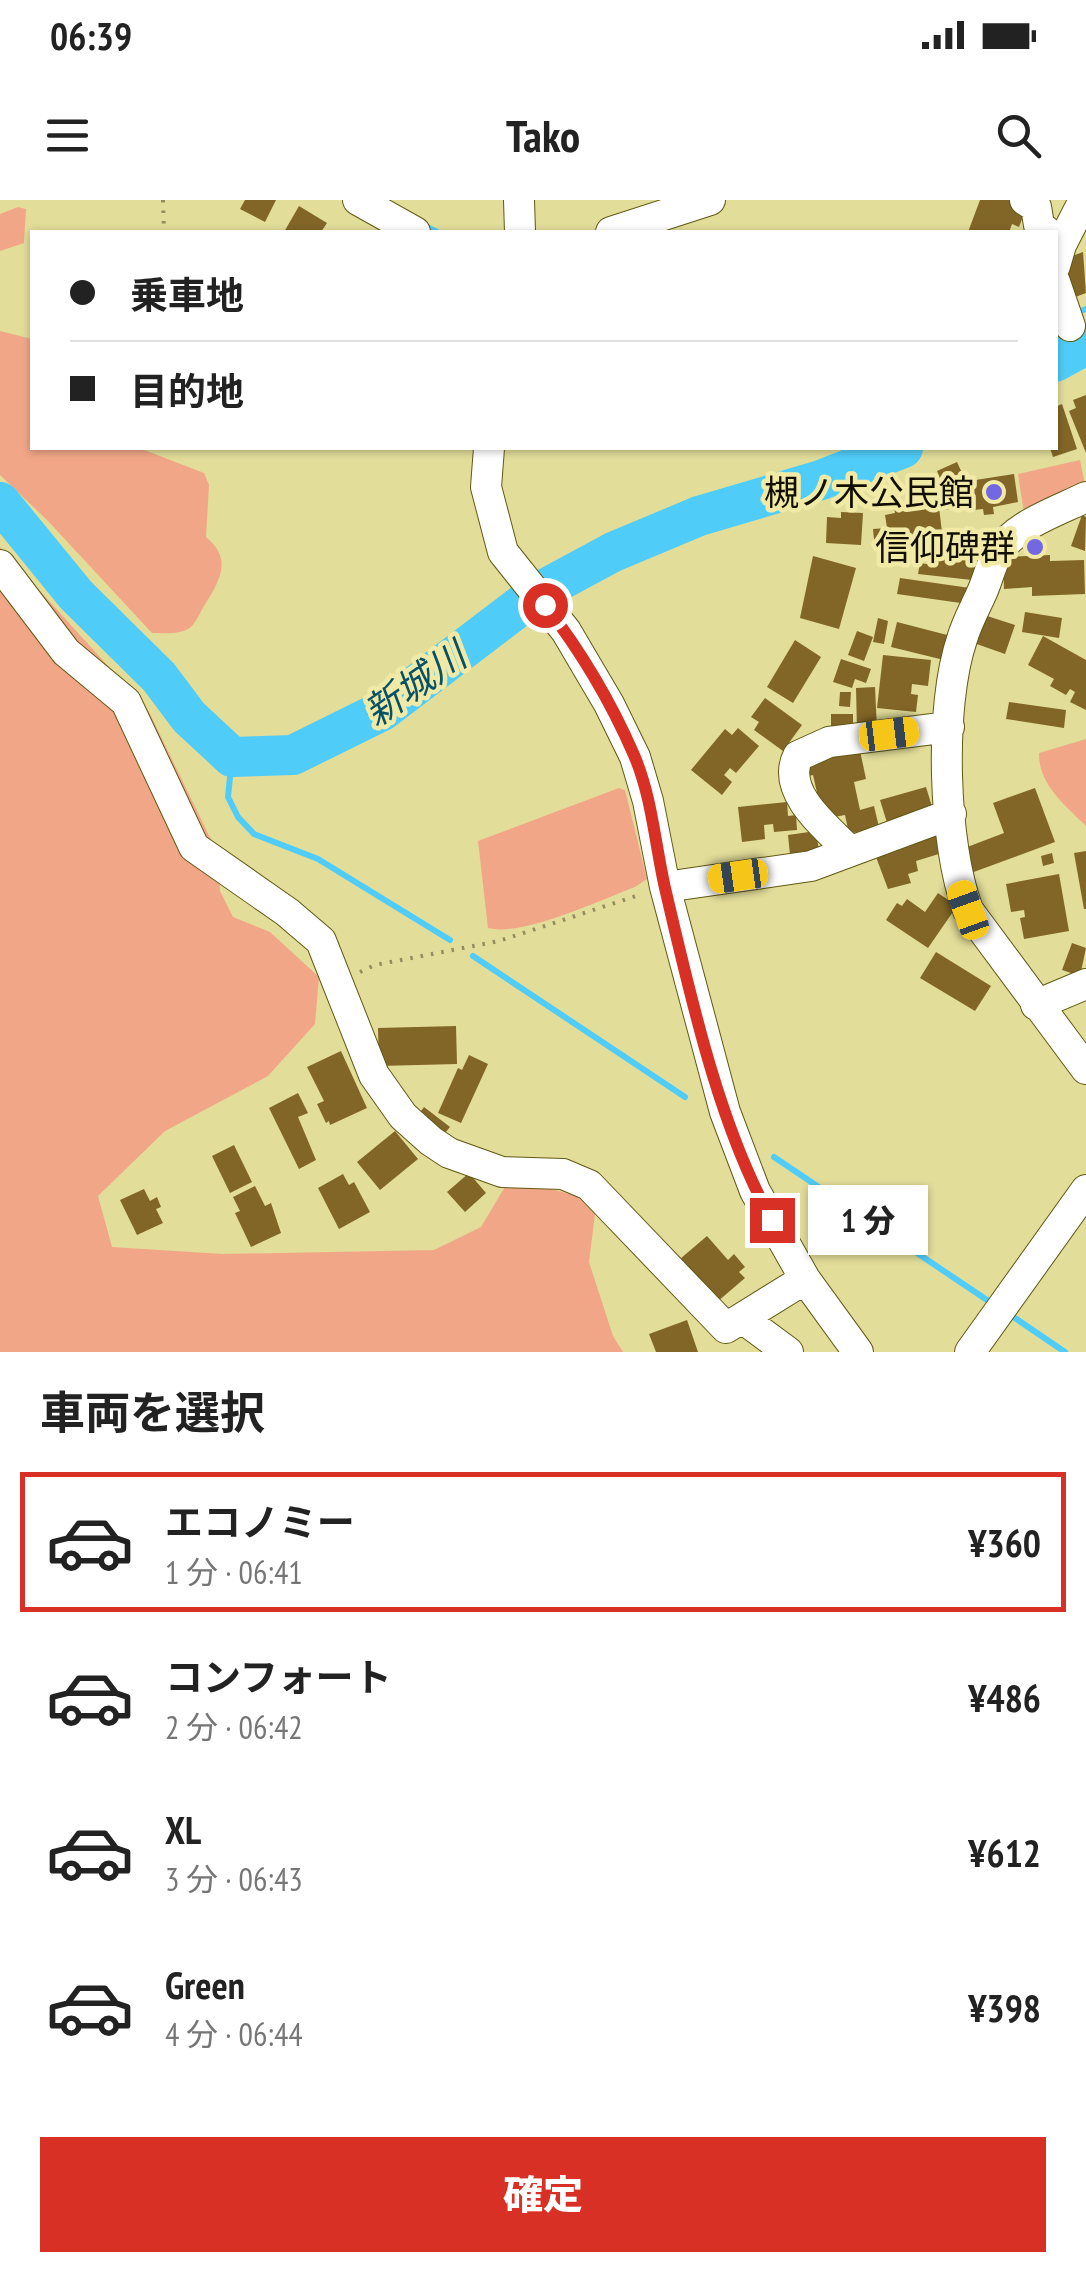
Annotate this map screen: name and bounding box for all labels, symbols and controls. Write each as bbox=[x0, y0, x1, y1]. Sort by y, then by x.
text: 06:39 bbox=[50, 11, 132, 60]
text: Tako bbox=[506, 106, 580, 164]
icon: menu bbox=[40, 108, 95, 163]
icon: search bbox=[991, 108, 1046, 163]
text: 乗車地 bbox=[130, 270, 244, 319]
text: 目的地 bbox=[130, 366, 244, 415]
place label: 槻ノ木公民館 bbox=[764, 469, 974, 515]
marker: 槻ノ木公民館 bbox=[983, 481, 1005, 503]
place label: 信仰碑群 bbox=[875, 524, 1015, 570]
marker: 信仰碑群 bbox=[1024, 536, 1046, 558]
route start bbox=[523, 583, 568, 628]
water label: 新城川 bbox=[353, 628, 478, 736]
car bbox=[857, 715, 921, 753]
car bbox=[706, 857, 770, 895]
car bbox=[944, 877, 992, 943]
callout: 1 分 bbox=[807, 1185, 927, 1255]
route end bbox=[750, 1198, 795, 1243]
text: 1 分 bbox=[841, 1199, 895, 1241]
text: 車両を選択 bbox=[40, 1383, 265, 1441]
icon: car bbox=[45, 1497, 135, 1587]
text: エコノミー bbox=[165, 1497, 355, 1546]
text: ¥360 bbox=[968, 1518, 1041, 1567]
text: 1 分 · 06:41 bbox=[165, 1551, 303, 1593]
icon: car bbox=[45, 1652, 135, 1742]
text: コンフォート bbox=[165, 1652, 392, 1701]
text: ¥486 bbox=[968, 1673, 1041, 1722]
text: 2 分 · 06:42 bbox=[165, 1706, 303, 1748]
text: XL bbox=[165, 1805, 201, 1854]
icon: car bbox=[45, 1807, 135, 1897]
text: ¥612 bbox=[968, 1828, 1041, 1877]
text: 3 分 · 06:43 bbox=[165, 1858, 303, 1900]
text: Green bbox=[165, 1960, 245, 2009]
icon: car bbox=[45, 1962, 135, 2052]
text: ¥398 bbox=[968, 1983, 1041, 2032]
text: 4 分 · 06:44 bbox=[165, 2013, 303, 2055]
button: 確定 bbox=[40, 2137, 1046, 2252]

